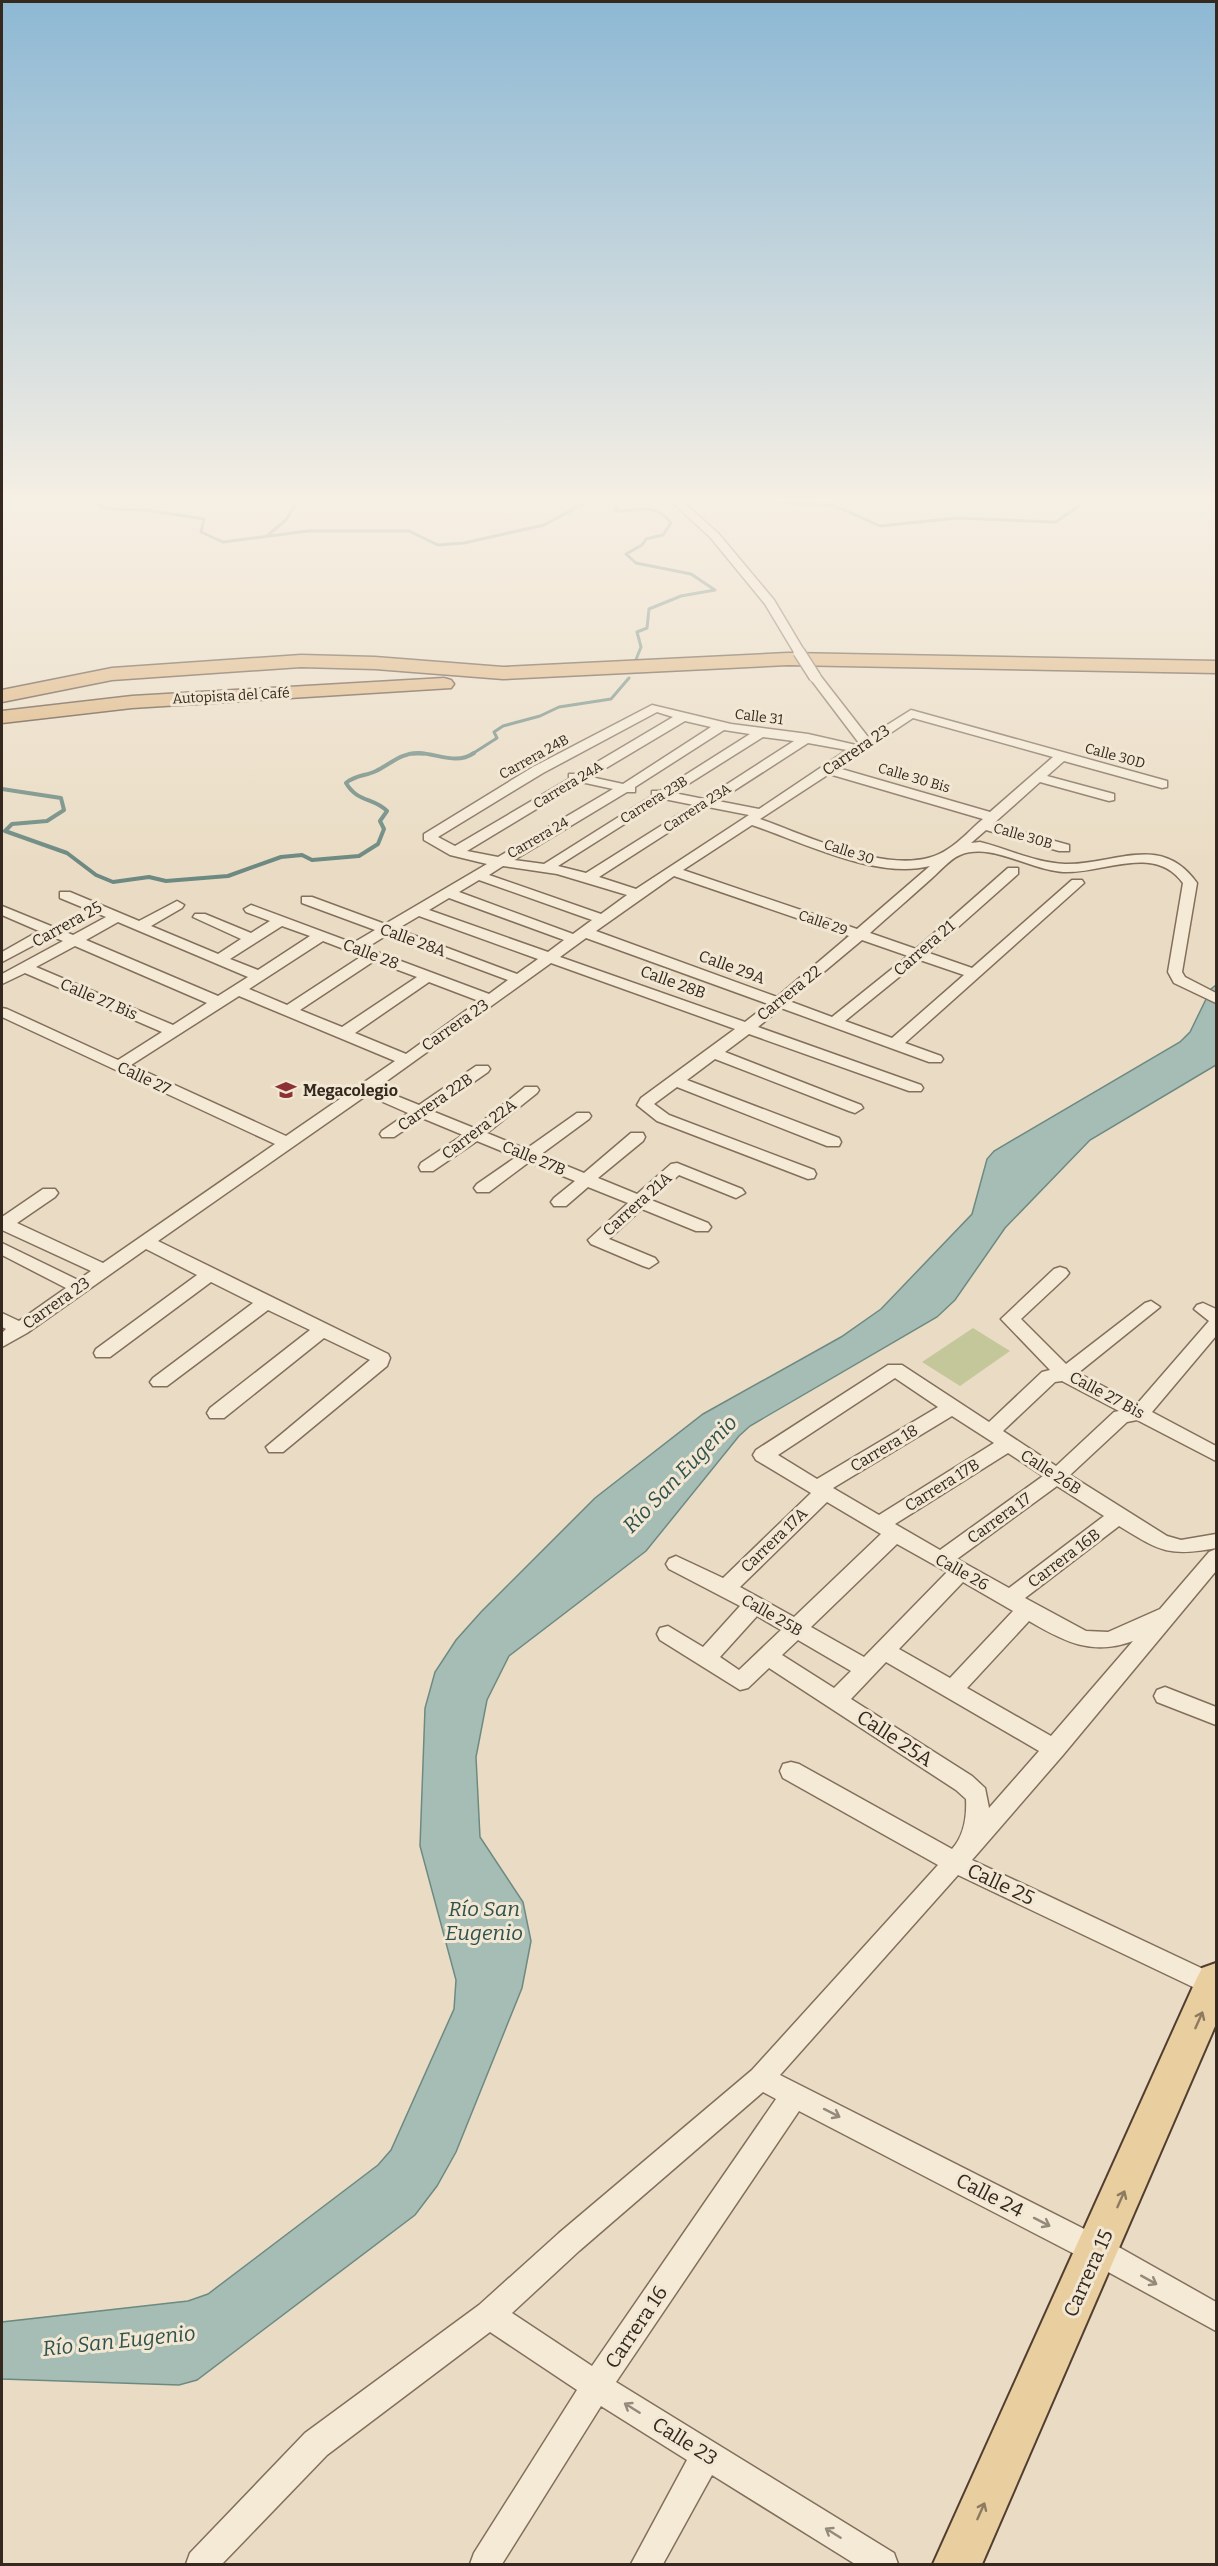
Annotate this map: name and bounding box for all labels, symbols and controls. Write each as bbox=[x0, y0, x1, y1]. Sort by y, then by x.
street label: Autopista del Café bbox=[172, 684, 290, 708]
street label: Calle 31 bbox=[734, 706, 784, 728]
street label: Carrera 23 bbox=[819, 720, 893, 780]
street label: Carrera 24B bbox=[496, 731, 572, 783]
street label: Calle 30D bbox=[1083, 740, 1147, 772]
street label: Carrera 24A bbox=[530, 758, 606, 812]
street label: Calle 30 Bis bbox=[876, 760, 952, 796]
street label: Carrera 23B bbox=[617, 773, 691, 827]
street label: Carrera 23A bbox=[660, 780, 734, 836]
street label: Carrera 24 bbox=[504, 814, 572, 862]
street label: Calle 30B bbox=[991, 819, 1055, 853]
street label: Calle 30 bbox=[822, 836, 876, 868]
street label: Carrera 25 bbox=[29, 897, 105, 951]
street label: Calle 29 bbox=[796, 907, 850, 939]
street label: Carrera 21 bbox=[890, 916, 959, 980]
street label: Calle 28A bbox=[377, 919, 449, 961]
street label: Calle 28 bbox=[340, 935, 402, 973]
street label: Calle 29A bbox=[696, 946, 768, 988]
street label: Calle 28B bbox=[638, 961, 708, 1003]
street label: Carrera 22 bbox=[753, 961, 825, 1025]
street label: Calle 27 Bis bbox=[57, 974, 141, 1024]
street label: Carrera 23 bbox=[418, 995, 492, 1055]
street label: Calle 27 bbox=[114, 1057, 174, 1099]
street label: Carrera 22B bbox=[394, 1069, 476, 1135]
school or university icon: Megacolegio bbox=[274, 1078, 298, 1102]
place label: Megacolegio bbox=[303, 1081, 398, 1100]
street label: Carrera 22A bbox=[438, 1094, 521, 1163]
street label: Calle 27B bbox=[499, 1137, 569, 1179]
street label: Carrera 21A bbox=[599, 1168, 676, 1240]
street label: Carrera 23 bbox=[19, 1273, 93, 1333]
street label: Calle 27 Bis bbox=[1066, 1367, 1148, 1423]
water label: Río San Eugenio bbox=[617, 1410, 743, 1538]
street label: Carrera 18 bbox=[847, 1420, 921, 1476]
street label: Calle 26B bbox=[1017, 1445, 1085, 1499]
street label: Carrera 17B bbox=[901, 1455, 983, 1515]
street label: Carrera 17 bbox=[964, 1489, 1034, 1547]
street label: Carrera 17A bbox=[737, 1503, 812, 1576]
street label: Carrera 16B bbox=[1024, 1525, 1104, 1591]
street label: Calle 26 bbox=[932, 1550, 992, 1594]
street label: Calle 25B bbox=[738, 1590, 806, 1640]
street label: Calle 25A bbox=[853, 1705, 938, 1772]
street label: Calle 25 bbox=[964, 1858, 1038, 1910]
water label: Río San Eugenio bbox=[445, 1896, 523, 1946]
one-way arrow bbox=[1194, 2012, 1205, 2030]
one-way arrow bbox=[823, 2107, 840, 2119]
street label: Calle 24 bbox=[952, 2168, 1028, 2222]
one-way arrow bbox=[1116, 2191, 1127, 2209]
one-way arrow bbox=[1033, 2217, 1051, 2229]
street label: Carrera 15 bbox=[1058, 2226, 1118, 2320]
one-way arrow bbox=[1140, 2274, 1157, 2286]
street label: Carrera 16 bbox=[600, 2281, 672, 2373]
water label: Río San Eugenio bbox=[41, 2320, 197, 2362]
one-way arrow bbox=[624, 2402, 641, 2414]
street label: Calle 23 bbox=[648, 2412, 722, 2470]
one-way arrow bbox=[976, 2503, 987, 2521]
one-way arrow bbox=[825, 2527, 842, 2540]

